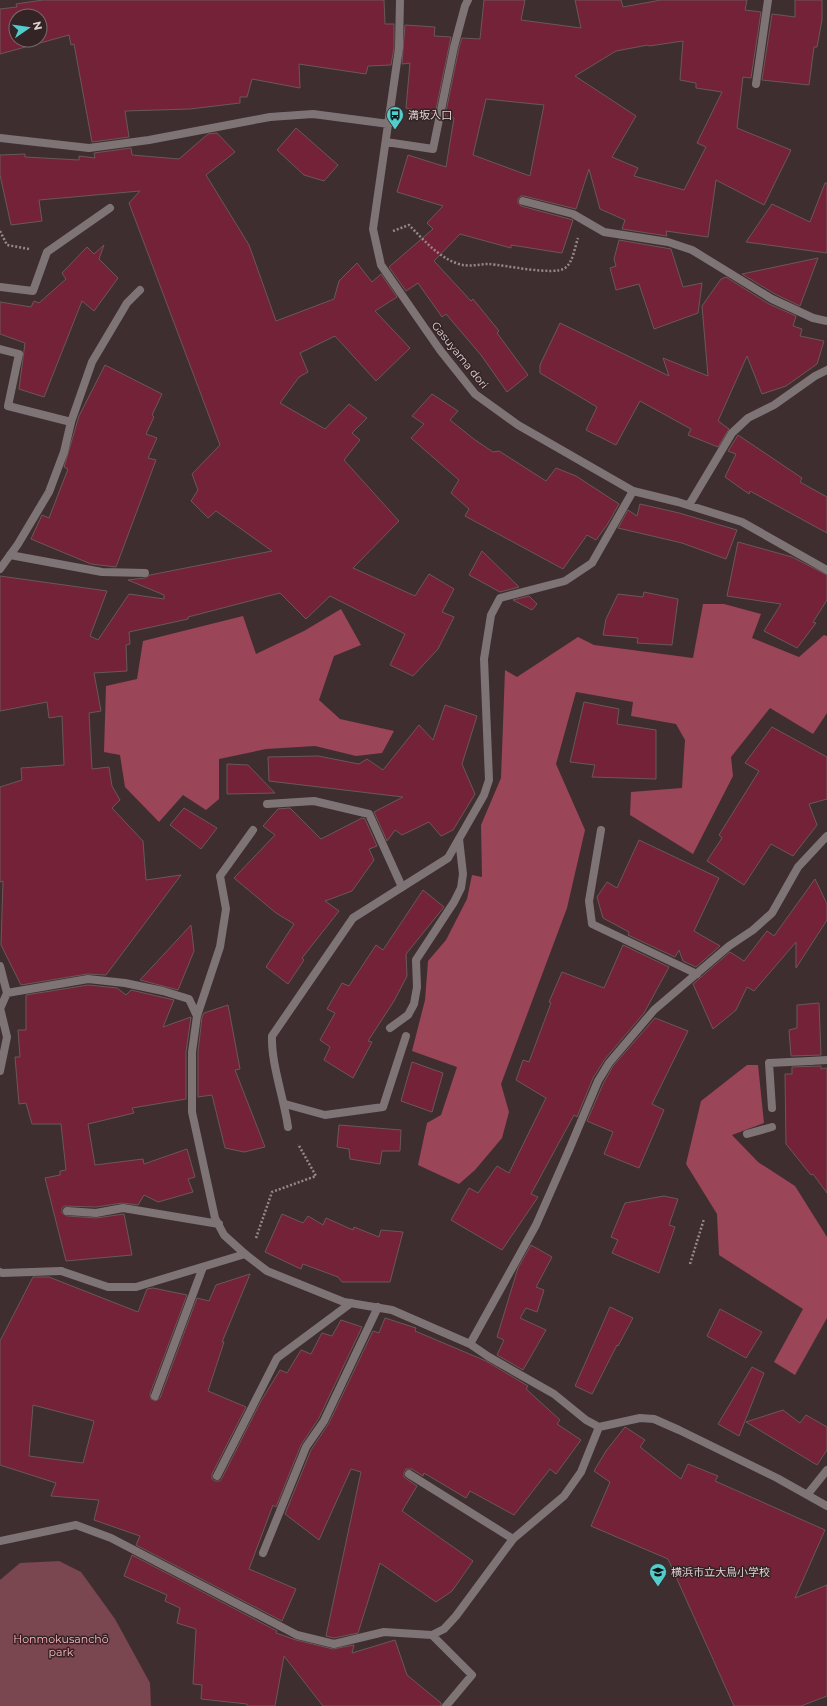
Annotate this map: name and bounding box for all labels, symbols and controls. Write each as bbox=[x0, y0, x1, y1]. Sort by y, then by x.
north arrow bbox=[8, 8, 48, 48]
text: N bbox=[30, 20, 46, 32]
bus stop icon: 満坂入口 bbox=[385, 105, 405, 130]
place label: 満坂入口 bbox=[408, 108, 452, 122]
street label: Gasuyama dori bbox=[429, 318, 491, 392]
school or university icon: 横浜市立大鳥小学校 bbox=[648, 1562, 668, 1587]
place label: 横浜市立大鳥小学校 bbox=[671, 1565, 770, 1579]
park label: Honmokusanchō park bbox=[13, 1632, 109, 1659]

